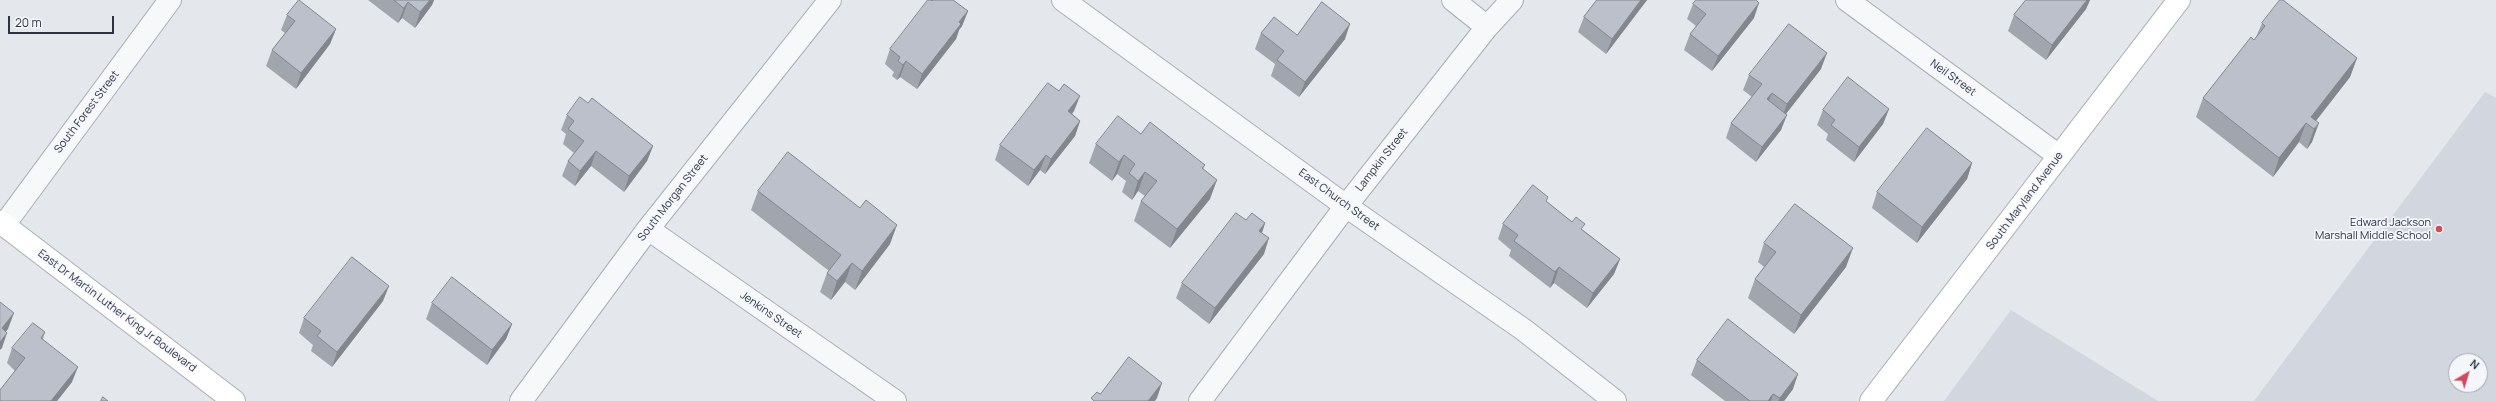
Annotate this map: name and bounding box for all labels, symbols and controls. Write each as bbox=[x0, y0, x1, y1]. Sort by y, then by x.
scale bar bbox=[10, 8, 116, 34]
text: 20 m bbox=[15, 14, 42, 31]
street label: Neil Street bbox=[1927, 57, 1979, 99]
street label: South Forest Street bbox=[52, 68, 122, 156]
street label: Lampkin Street bbox=[1353, 126, 1411, 194]
street label: South Maryland Avenue bbox=[1984, 149, 2066, 253]
street label: South Morgan Street bbox=[635, 152, 711, 244]
street label: East Church Street bbox=[1296, 166, 1382, 234]
place label: Edward Jackson Marshall Middle School bbox=[2315, 216, 2431, 242]
marker: Edward Jackson Marshall Middle School bbox=[2434, 224, 2444, 234]
street label: East Dr Martin Luther King Jr Boulevard bbox=[35, 247, 199, 375]
street label: Jenkins Street bbox=[737, 289, 805, 341]
north arrow bbox=[2448, 353, 2488, 393]
text: N bbox=[2467, 356, 2483, 372]

